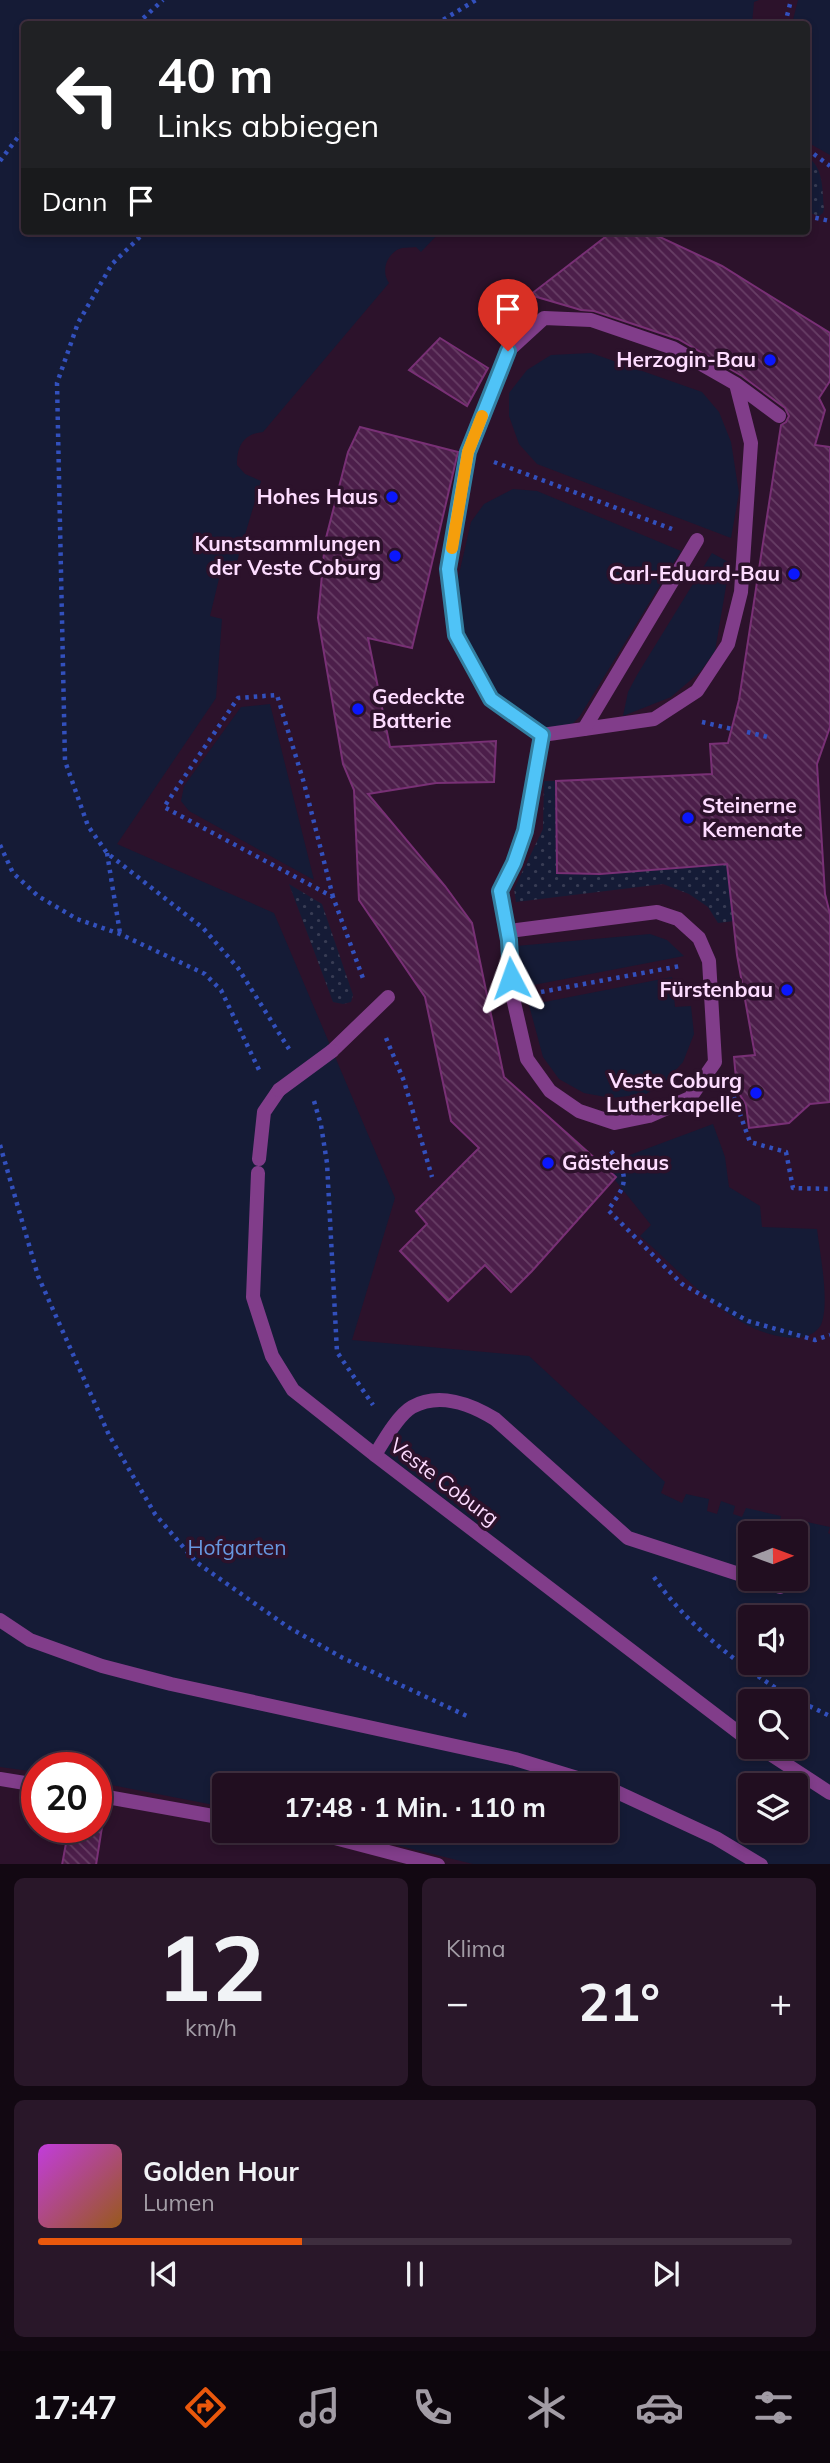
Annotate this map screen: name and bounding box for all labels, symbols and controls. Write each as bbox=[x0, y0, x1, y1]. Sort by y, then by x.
text: 40 m bbox=[157, 44, 273, 105]
icon: left bbox=[42, 49, 133, 140]
text: Links abbiegen bbox=[157, 105, 379, 145]
icon: arrive bbox=[122, 182, 160, 220]
text: Dann bbox=[42, 185, 108, 218]
pin bbox=[478, 279, 538, 351]
icon: arrive bbox=[489, 290, 527, 328]
place label: Herzogin-Bau bbox=[616, 346, 756, 372]
marker: Herzogin-Bau bbox=[762, 352, 778, 368]
place label: Hohes Haus bbox=[257, 483, 378, 509]
marker: Hohes Haus bbox=[384, 489, 400, 505]
place label: Kunstsammlungen der Veste Coburg bbox=[194, 530, 381, 580]
marker: Kunstsammlungen der Veste Coburg bbox=[387, 548, 403, 564]
place label: Carl-Eduard-Bau bbox=[609, 560, 780, 586]
marker: Carl-Eduard-Bau bbox=[786, 566, 802, 582]
place label: Gedeckte Batterie bbox=[372, 683, 465, 733]
marker: Gedeckte Batterie bbox=[350, 701, 366, 717]
place label: Steinerne Kemenate bbox=[702, 792, 803, 842]
marker: Steinerne Kemenate bbox=[680, 810, 696, 826]
position arrow bbox=[474, 941, 548, 1015]
place label: Fürstenbau bbox=[660, 976, 773, 1002]
marker: Fürstenbau bbox=[779, 982, 795, 998]
place label: Veste Coburg Lutherkapelle bbox=[606, 1067, 742, 1117]
marker: Veste Coburg Lutherkapelle bbox=[748, 1085, 764, 1101]
place label: Gästehaus bbox=[562, 1149, 669, 1175]
marker: Gästehaus bbox=[540, 1155, 556, 1171]
street label: Veste Coburg bbox=[385, 1432, 504, 1531]
north arrow bbox=[738, 1521, 808, 1591]
map controls bbox=[738, 1521, 808, 1843]
park label: Hofgarten bbox=[187, 1534, 287, 1560]
button: sound bbox=[738, 1605, 808, 1675]
button: search bbox=[738, 1689, 808, 1759]
speed limit sign: 20 bbox=[21, 1752, 112, 1843]
button: layers bbox=[738, 1773, 808, 1843]
text: 17:48 · 1 Min. · 110 m bbox=[284, 1791, 546, 1824]
text: 12 bbox=[156, 1910, 266, 2024]
text: Klima bbox=[446, 1934, 506, 1963]
text: 21° bbox=[578, 1969, 660, 2034]
text: − bbox=[446, 1978, 469, 2026]
text: + bbox=[769, 1978, 792, 2026]
text: km/h bbox=[185, 2013, 237, 2042]
text: Golden Hour bbox=[143, 2155, 299, 2188]
text: Lumen bbox=[143, 2188, 215, 2217]
icon: previous bbox=[145, 2255, 183, 2293]
icon: pause bbox=[396, 2255, 434, 2293]
icon: next bbox=[647, 2255, 685, 2293]
icon: directions bbox=[181, 2383, 230, 2432]
icon: music bbox=[295, 2383, 344, 2432]
icon: phone bbox=[408, 2383, 457, 2432]
icon: climate bbox=[522, 2383, 571, 2432]
icon: car bbox=[635, 2383, 684, 2432]
icon: filters bbox=[749, 2383, 798, 2432]
text: 17:47 bbox=[32, 2387, 117, 2427]

